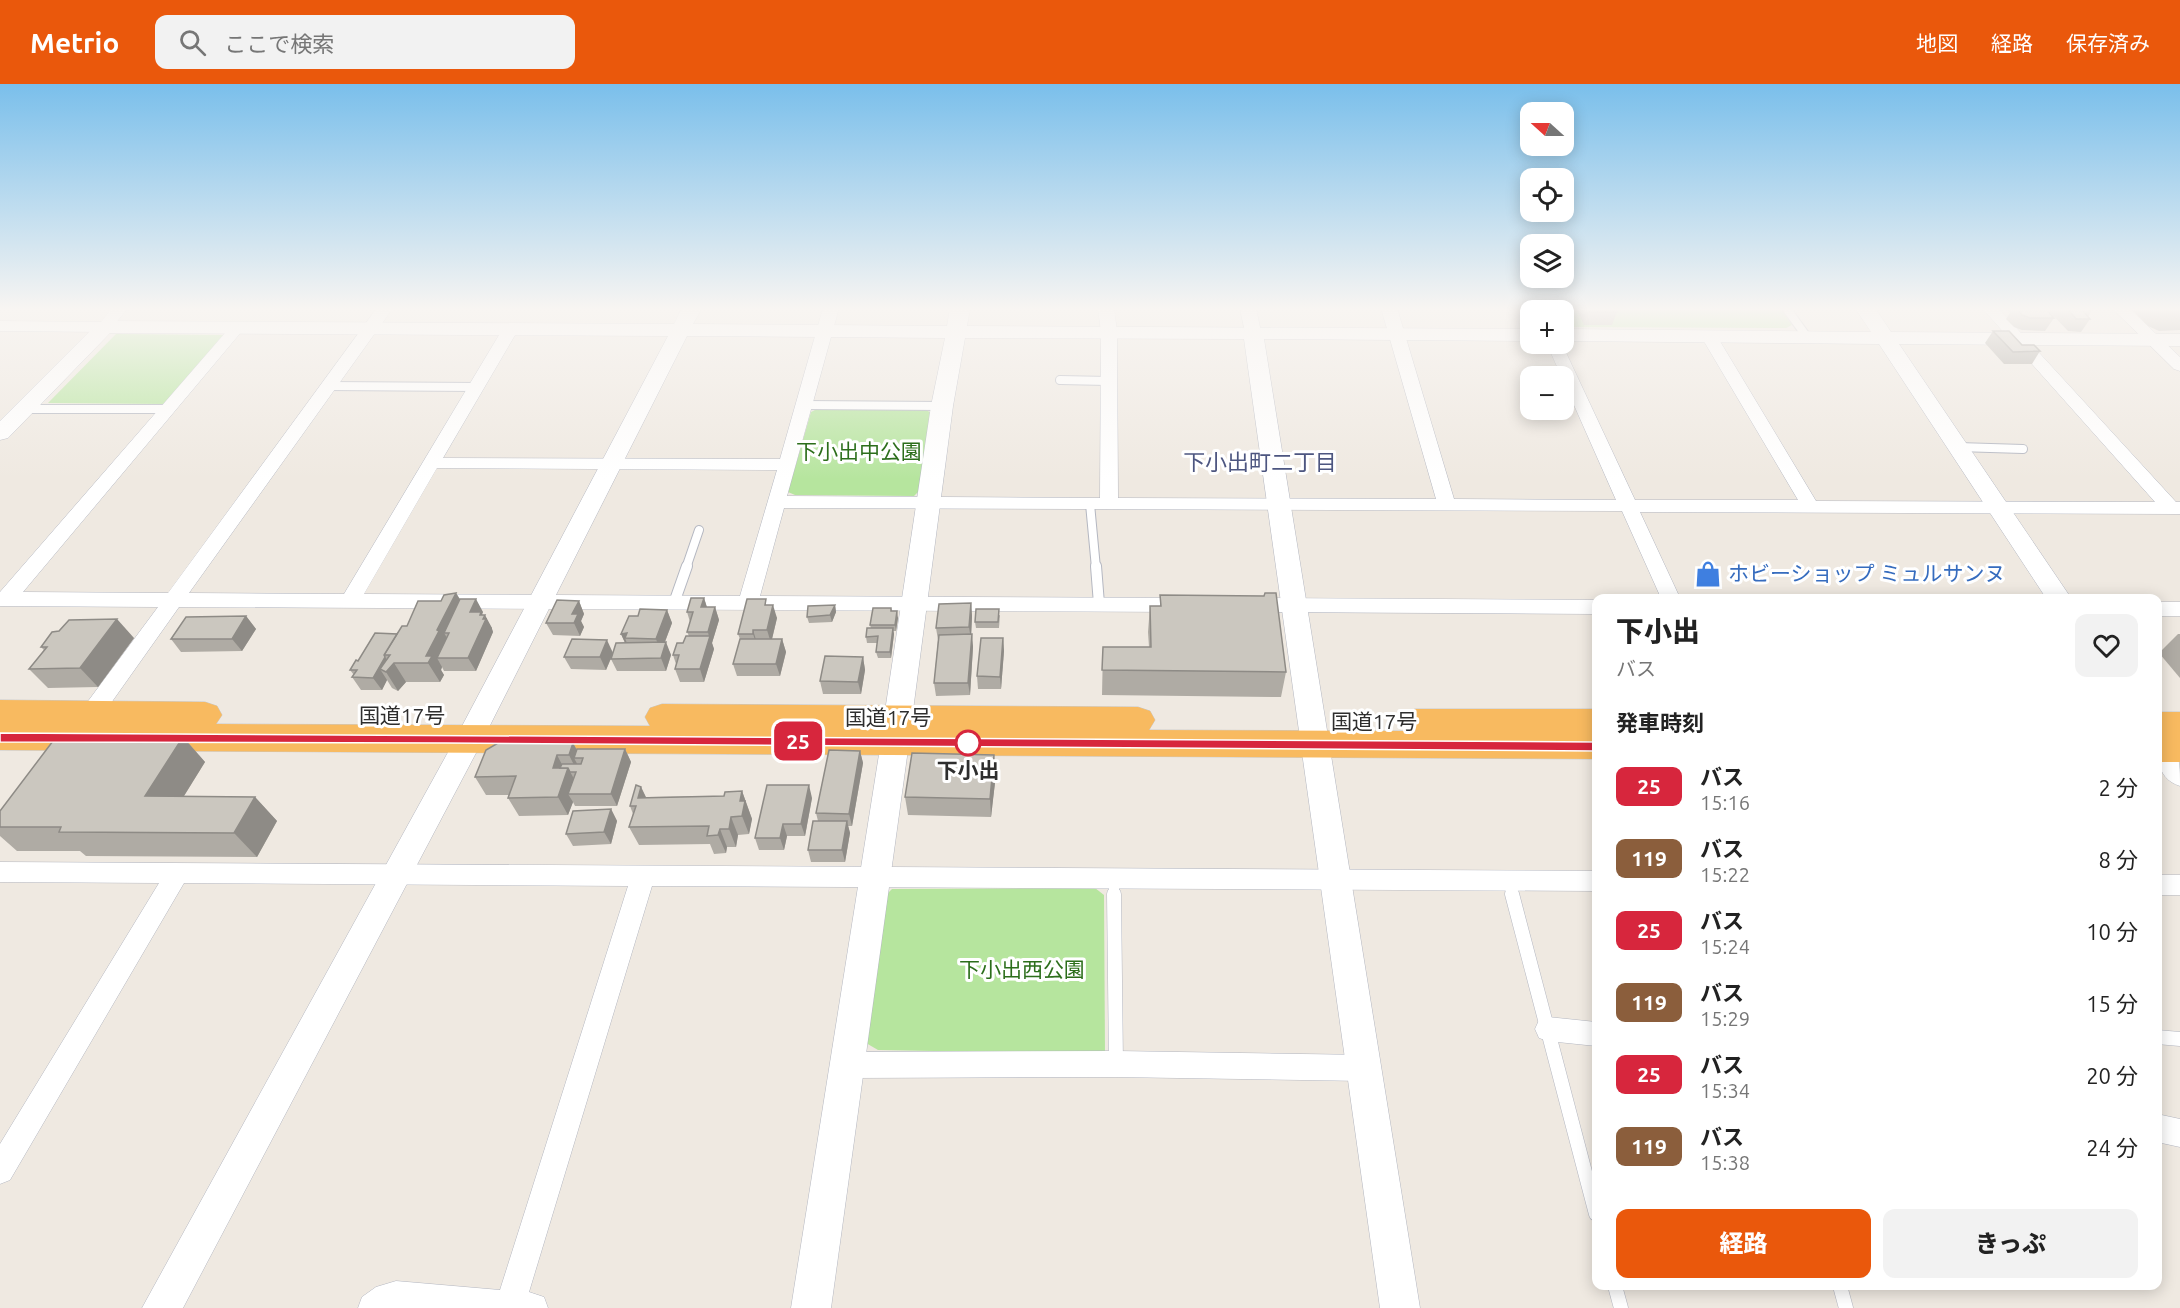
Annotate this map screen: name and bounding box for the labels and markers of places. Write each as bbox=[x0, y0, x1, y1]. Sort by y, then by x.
shop icon: ホビーショップ ミュルサンヌ bbox=[1693, 559, 1723, 589]
place label: ホビーショップ ミュルサンヌ bbox=[1728, 561, 2005, 585]
marker: 下小出 bbox=[955, 730, 981, 756]
place label: 下小出 bbox=[937, 758, 1000, 782]

